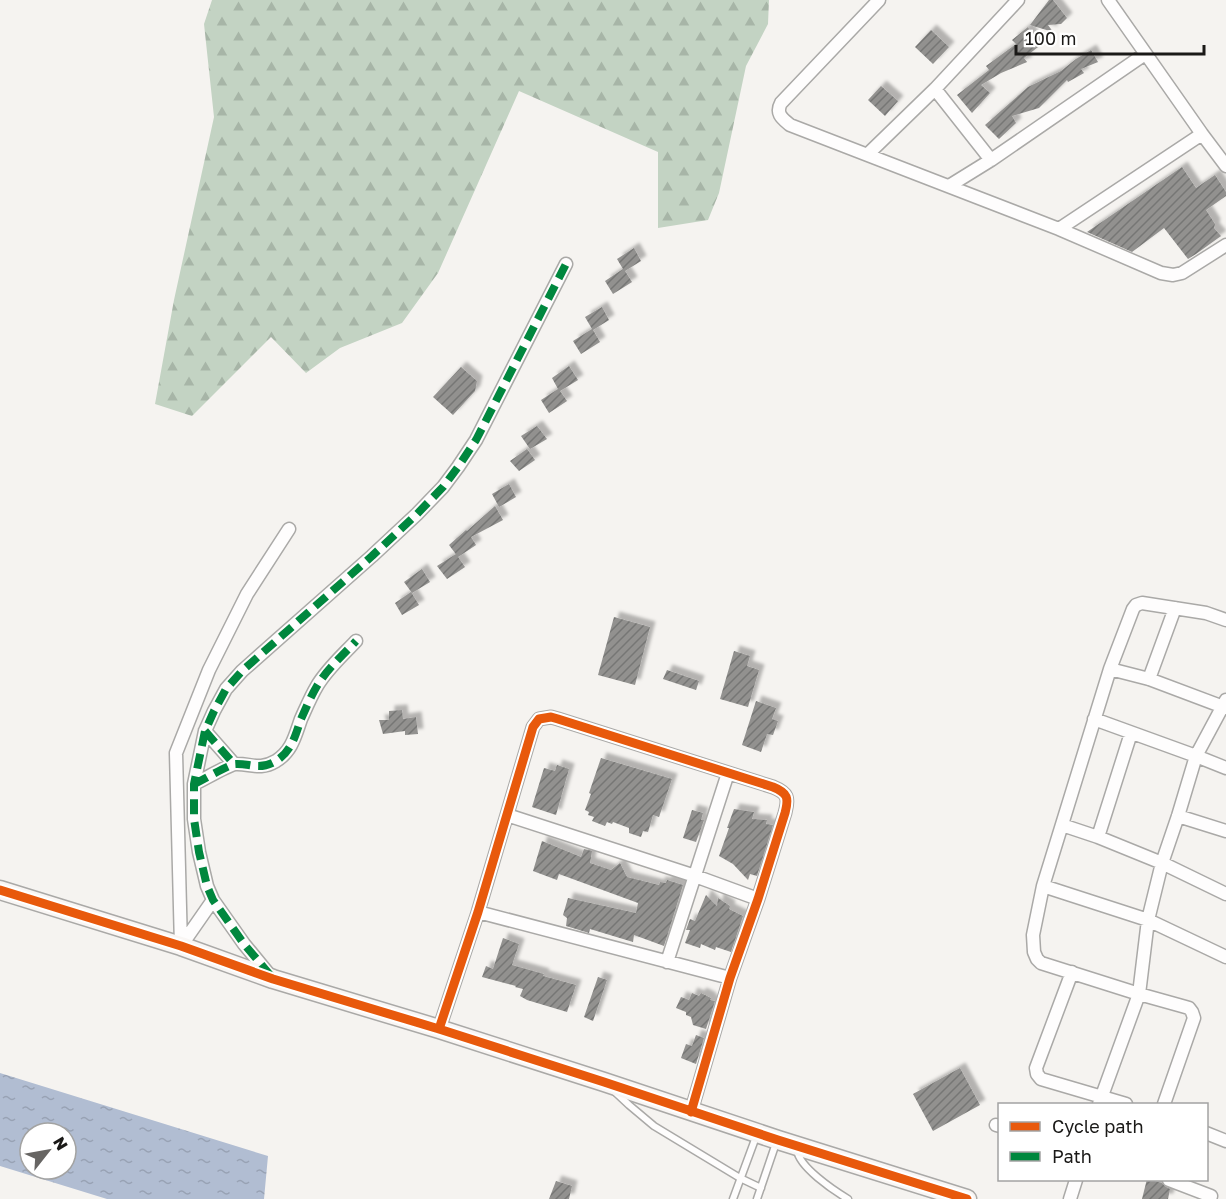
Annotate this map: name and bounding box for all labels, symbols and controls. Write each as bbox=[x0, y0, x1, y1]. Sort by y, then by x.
scale bar bbox=[1016, 18, 1204, 56]
text: 100 m bbox=[1025, 27, 1076, 49]
legend bbox=[998, 1103, 1208, 1181]
text: Cycle path bbox=[1052, 1115, 1144, 1137]
north arrow bbox=[18, 1121, 78, 1181]
text: N bbox=[49, 1133, 73, 1154]
text: Path bbox=[1052, 1145, 1092, 1167]

